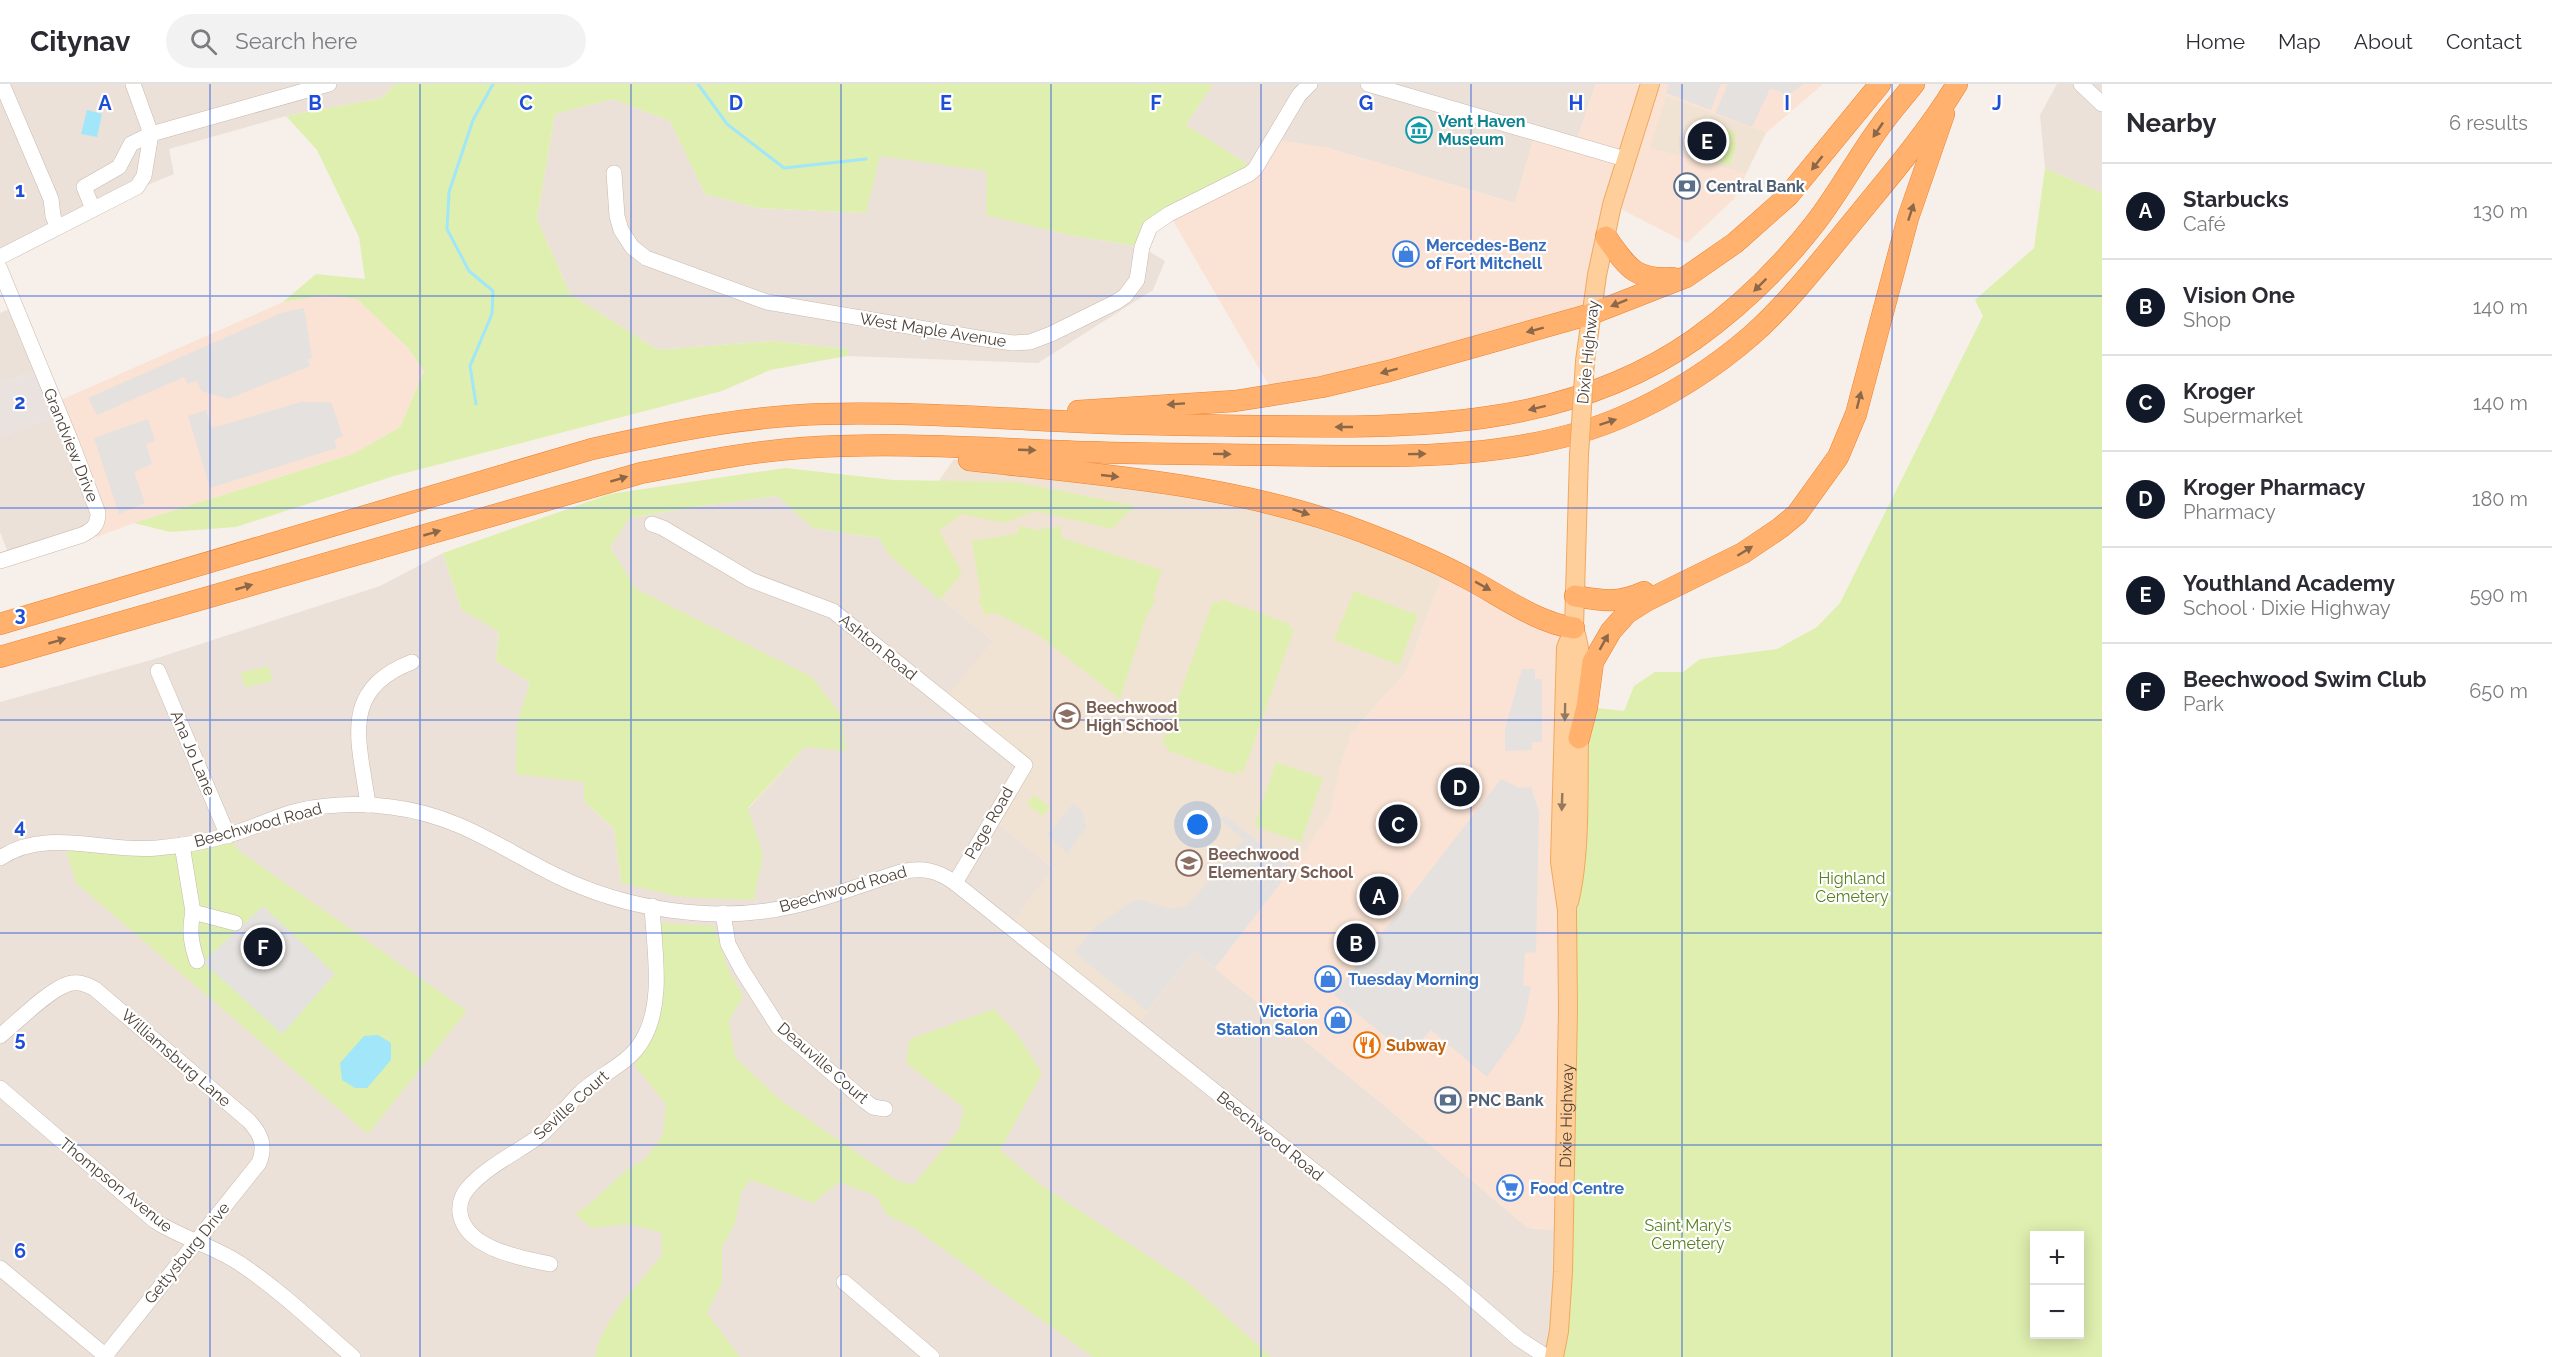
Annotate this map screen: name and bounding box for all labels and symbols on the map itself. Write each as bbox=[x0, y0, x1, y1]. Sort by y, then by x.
text: A bbox=[98, 91, 112, 115]
text: B bbox=[308, 91, 322, 115]
text: C bbox=[519, 91, 533, 115]
text: D bbox=[729, 91, 743, 115]
text: E bbox=[940, 91, 952, 115]
text: F bbox=[1150, 91, 1162, 115]
text: G bbox=[1359, 91, 1373, 115]
text: H bbox=[1569, 91, 1583, 115]
text: I bbox=[1784, 91, 1790, 115]
text: J bbox=[1992, 91, 2002, 115]
place label: Vent Haven Museum bbox=[1438, 112, 1525, 149]
museum icon: Vent Haven Museum bbox=[1404, 115, 1434, 145]
pin: E bbox=[1688, 118, 1726, 164]
one-way arrow bbox=[1872, 122, 1884, 138]
one-way arrow bbox=[1811, 155, 1824, 171]
bank icon: Central Bank bbox=[1672, 171, 1702, 201]
place label: Central Bank bbox=[1706, 177, 1805, 196]
text: 1 bbox=[15, 178, 25, 202]
one-way arrow bbox=[1906, 203, 1916, 221]
place label: Mercedes-Benz of Fort Mitchell bbox=[1426, 236, 1547, 273]
shop icon: Mercedes-Benz of Fort Mitchell bbox=[1391, 239, 1421, 269]
one-way arrow bbox=[1753, 277, 1767, 292]
street label: Dixie Highway bbox=[1573, 299, 1603, 405]
one-way arrow bbox=[1610, 299, 1628, 308]
street label: West Maple Avenue bbox=[858, 309, 1008, 351]
one-way arrow bbox=[1526, 326, 1544, 335]
one-way arrow bbox=[1380, 367, 1398, 376]
street label: Grandview Drive bbox=[40, 385, 102, 505]
text: 2 bbox=[14, 390, 26, 414]
one-way arrow bbox=[1855, 391, 1865, 409]
one-way arrow bbox=[1166, 400, 1185, 409]
one-way arrow bbox=[1528, 404, 1547, 414]
one-way arrow bbox=[1599, 417, 1617, 426]
one-way arrow bbox=[1334, 422, 1353, 432]
one-way arrow bbox=[1018, 445, 1037, 454]
one-way arrow bbox=[1213, 449, 1232, 459]
one-way arrow bbox=[1408, 449, 1427, 459]
one-way arrow bbox=[1101, 471, 1120, 480]
one-way arrow bbox=[610, 474, 628, 484]
one-way arrow bbox=[1292, 508, 1310, 518]
one-way arrow bbox=[423, 528, 441, 537]
one-way arrow bbox=[1737, 545, 1753, 556]
one-way arrow bbox=[1475, 581, 1491, 592]
one-way arrow bbox=[235, 582, 253, 591]
text: 3 bbox=[14, 602, 26, 626]
street label: Ashton Road bbox=[835, 610, 921, 684]
one-way arrow bbox=[1599, 634, 1610, 650]
one-way arrow bbox=[48, 636, 66, 645]
place label: Beechwood High School bbox=[1086, 698, 1180, 735]
school or university icon: Beechwood High School bbox=[1052, 701, 1082, 731]
one-way arrow bbox=[1560, 703, 1569, 722]
street label: Ana Jo Lane bbox=[167, 708, 219, 798]
pin: D bbox=[1440, 764, 1480, 810]
street label: Page Road bbox=[961, 783, 1017, 863]
one-way arrow bbox=[1558, 792, 1567, 811]
street label: Beechwood Road bbox=[192, 799, 324, 851]
pin: C bbox=[1378, 802, 1418, 846]
your location bbox=[1183, 810, 1212, 839]
text: 4 bbox=[14, 814, 26, 838]
place label: Beechwood Elementary School bbox=[1208, 845, 1354, 882]
school or university icon: Beechwood Elementary School bbox=[1174, 848, 1204, 878]
street label: Beechwood Road bbox=[777, 862, 909, 916]
park label: Highland Cemetery bbox=[1815, 869, 1889, 906]
pin: A bbox=[1360, 874, 1398, 918]
pin: B bbox=[1336, 920, 1376, 966]
pin: F bbox=[244, 924, 282, 970]
shop icon: Tuesday Morning bbox=[1313, 964, 1343, 994]
place label: Tuesday Morning bbox=[1348, 970, 1479, 989]
place label: Victoria Station Salon bbox=[1216, 1002, 1318, 1039]
street label: Williamsburg Lane bbox=[117, 1005, 235, 1111]
shop icon: Victoria Station Salon bbox=[1323, 1005, 1353, 1035]
street label: Deauville Court bbox=[774, 1018, 873, 1108]
text: 5 bbox=[14, 1027, 26, 1051]
restaurant icon: Subway bbox=[1352, 1030, 1382, 1060]
place label: Subway bbox=[1386, 1036, 1447, 1055]
street label: Dixie Highway bbox=[1555, 1063, 1576, 1168]
street label: Seville Court bbox=[530, 1066, 613, 1144]
bank icon: PNC Bank bbox=[1433, 1085, 1463, 1115]
street label: Beechwood Road bbox=[1213, 1087, 1327, 1185]
place label: PNC Bank bbox=[1468, 1091, 1544, 1110]
street label: Thompson Avenue bbox=[56, 1134, 176, 1236]
supermarket icon: Food Centre bbox=[1495, 1173, 1525, 1203]
place label: Food Centre bbox=[1530, 1179, 1625, 1198]
street label: Gettysburg Drive bbox=[140, 1199, 234, 1307]
park label: Saint Mary’s Cemetery bbox=[1645, 1216, 1732, 1253]
text: 6 bbox=[14, 1239, 26, 1263]

